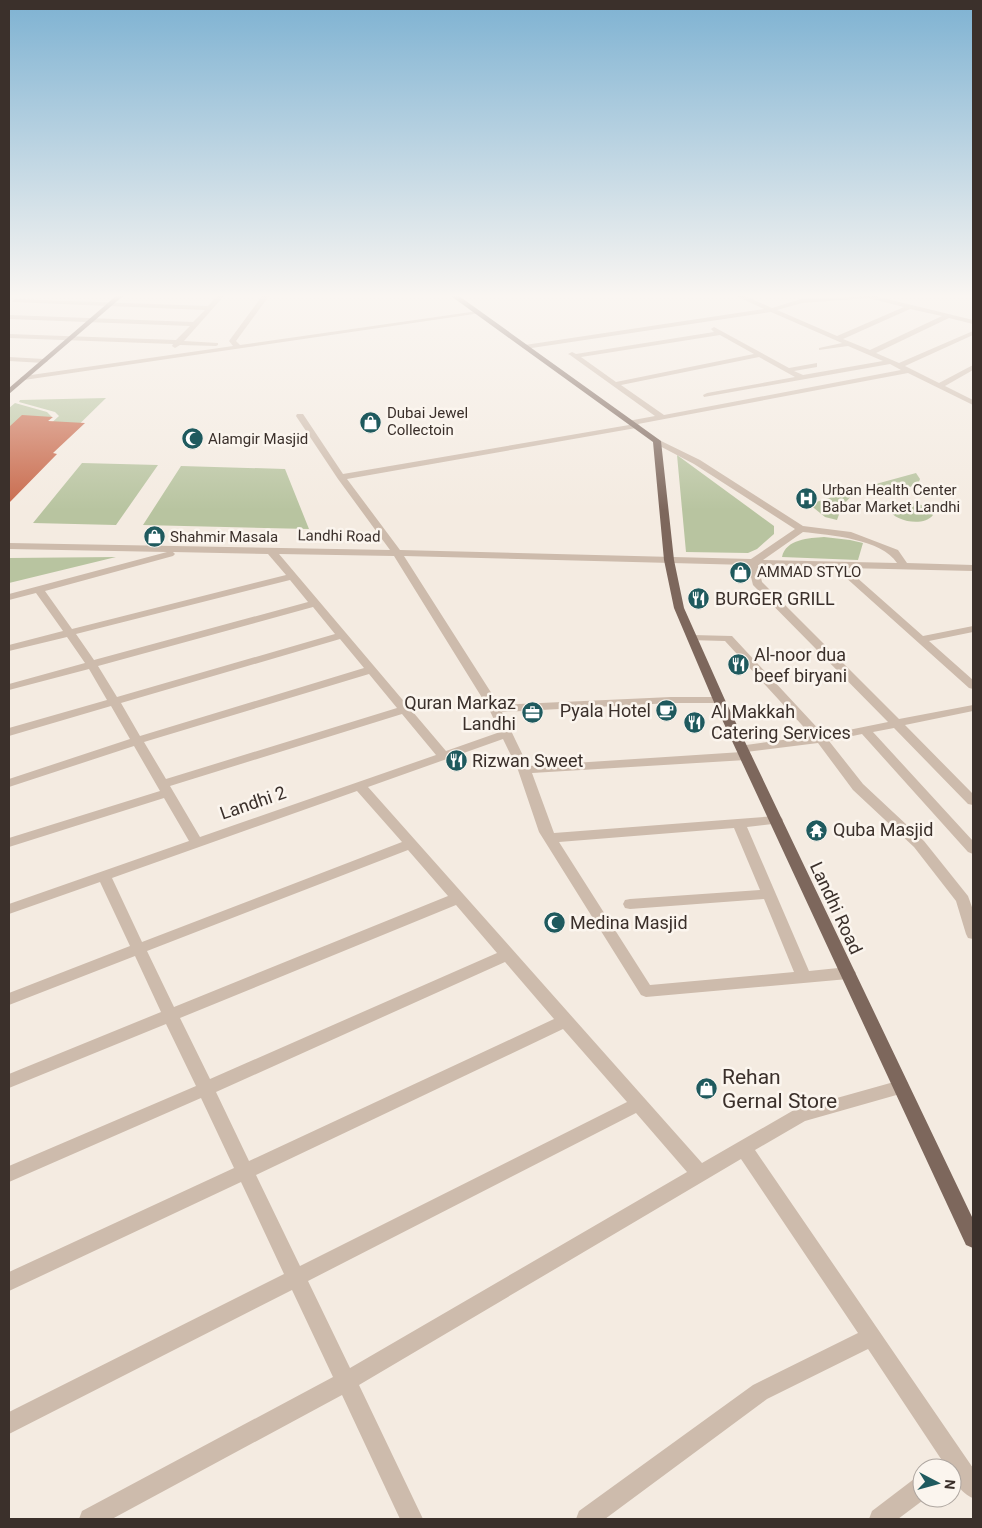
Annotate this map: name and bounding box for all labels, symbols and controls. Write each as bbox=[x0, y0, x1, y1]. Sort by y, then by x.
place label: Dubai Jewel Collectoin bbox=[387, 404, 468, 439]
shop icon: Dubai Jewel Collectoin bbox=[359, 410, 383, 434]
mosque icon: Alamgir Masjid bbox=[180, 427, 204, 451]
place label: Alamgir Masjid bbox=[208, 430, 308, 448]
place label: Urban Health Center Babar Market Landhi bbox=[822, 481, 960, 516]
hospital icon: Urban Health Center Babar Market Landhi bbox=[794, 487, 818, 511]
shop icon: Shahmir Masala bbox=[142, 525, 166, 549]
street label: Landhi Road bbox=[297, 526, 381, 546]
place label: Shahmir Masala bbox=[170, 528, 278, 546]
shop icon: AMMAD STYLO bbox=[729, 560, 753, 584]
place label: AMMAD STYLO bbox=[757, 563, 861, 581]
restaurant icon: BURGER GRILL bbox=[687, 587, 711, 611]
place label: BURGER GRILL bbox=[715, 588, 835, 609]
place label: Al-noor dua beef biryani bbox=[754, 644, 847, 686]
restaurant icon: Al-noor dua beef biryani bbox=[726, 653, 750, 677]
place label: Quran Markaz Landhi bbox=[404, 692, 516, 734]
cafe icon: Pyala Hotel bbox=[655, 699, 679, 723]
place label: Pyala Hotel bbox=[560, 700, 651, 721]
office icon: Quran Markaz Landhi bbox=[520, 701, 544, 725]
place label: Al Makkah Catering Services bbox=[711, 701, 851, 743]
restaurant icon: Al Makkah Catering Services bbox=[683, 710, 707, 734]
restaurant icon: Rizwan Sweet bbox=[444, 749, 468, 773]
place label: Rizwan Sweet bbox=[472, 750, 583, 771]
street label: Landhi 2 bbox=[217, 781, 289, 824]
temple icon: Quba Masjid bbox=[805, 818, 829, 842]
place label: Quba Masjid bbox=[833, 819, 933, 840]
street label: Landhi Road bbox=[806, 858, 867, 957]
mosque icon: Medina Masjid bbox=[542, 911, 566, 935]
place label: Medina Masjid bbox=[570, 912, 688, 933]
place label: Rehan Gernal Store bbox=[722, 1065, 837, 1113]
shop icon: Rehan Gernal Store bbox=[694, 1077, 718, 1101]
north arrow bbox=[912, 1458, 962, 1508]
text: N bbox=[941, 1479, 958, 1490]

